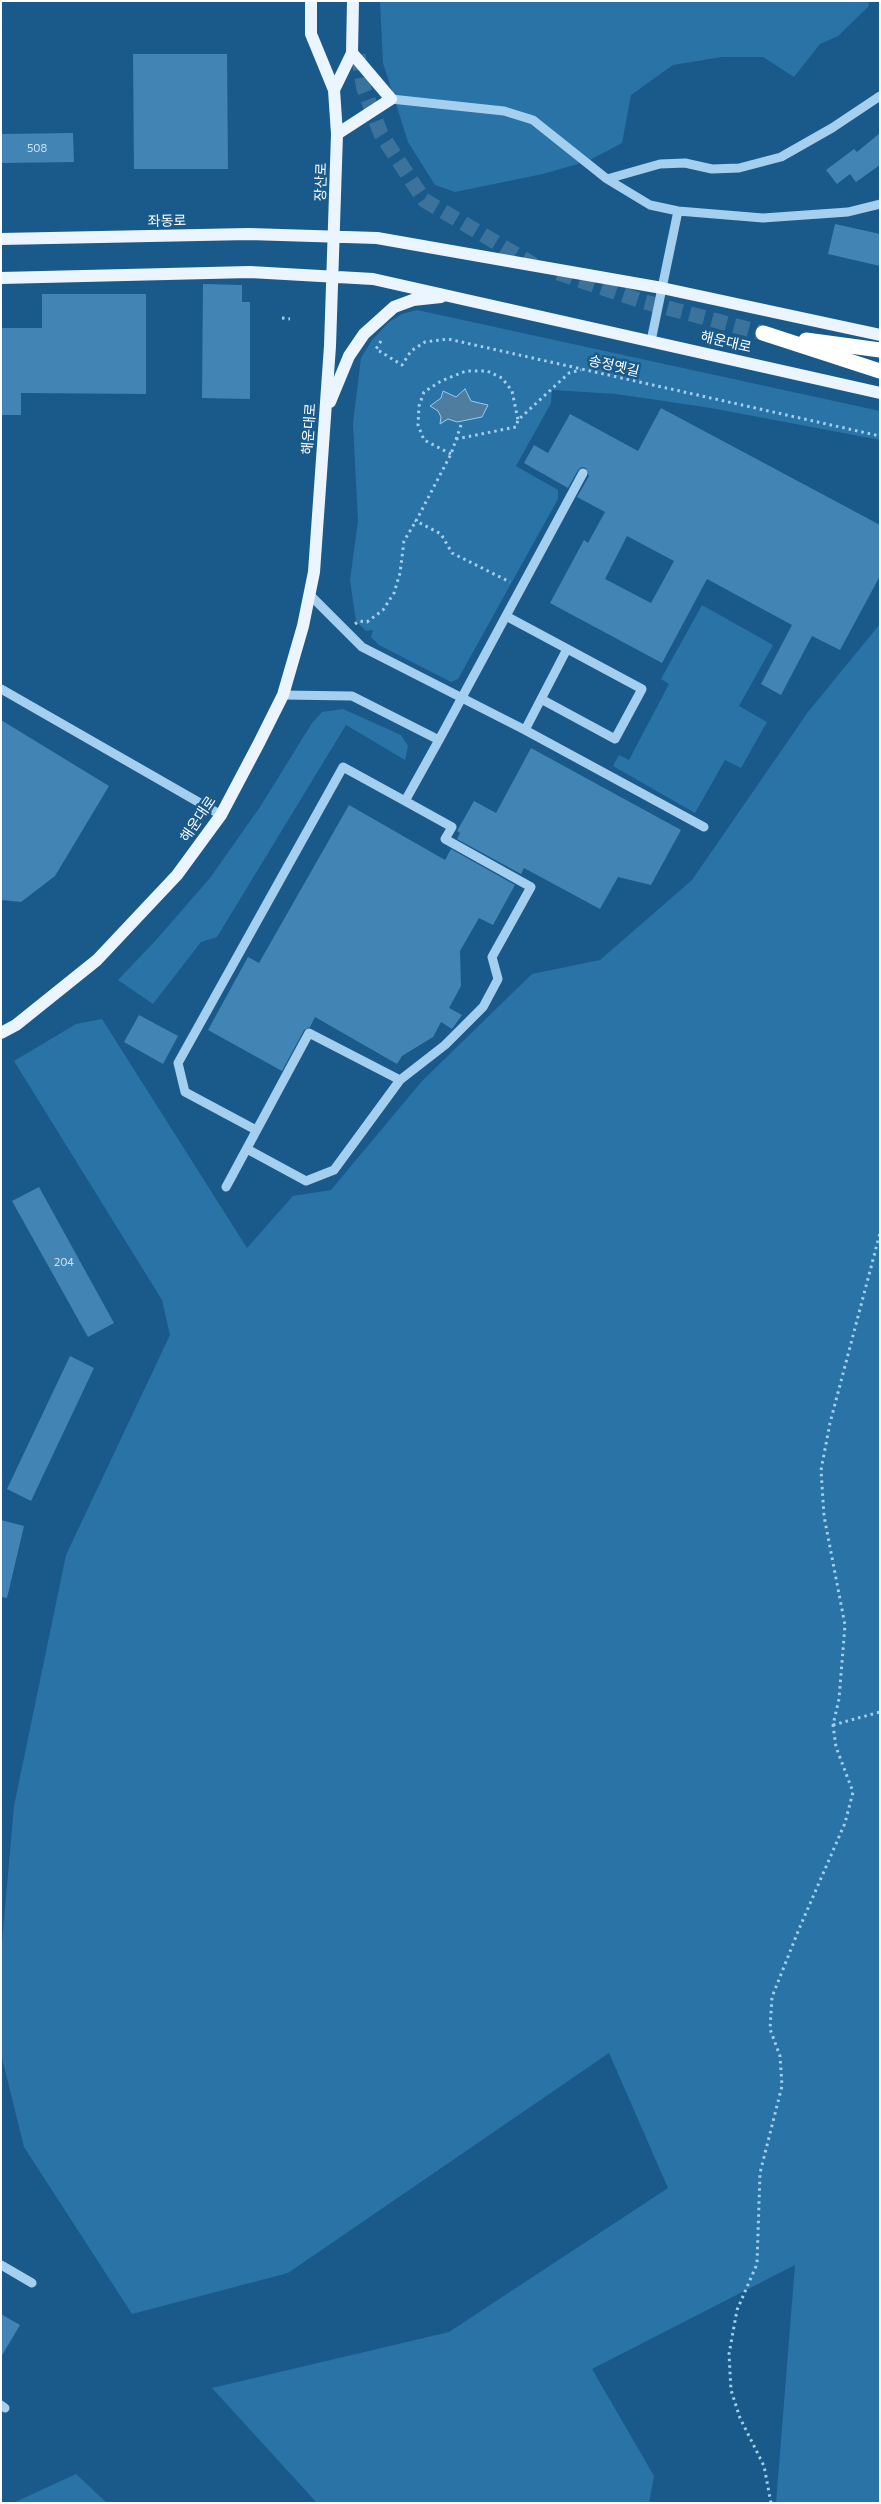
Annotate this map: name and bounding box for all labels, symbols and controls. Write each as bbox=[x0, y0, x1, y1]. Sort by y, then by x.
house number: 508 bbox=[27, 141, 47, 155]
street label: 장산로 bbox=[312, 162, 330, 202]
street label: 좌동로 bbox=[148, 212, 186, 230]
street label: 해운대로 bbox=[699, 328, 753, 356]
street label: 송정옛길 bbox=[587, 352, 641, 380]
street label: 해운대로 bbox=[299, 403, 319, 455]
street label: 해운대로 bbox=[177, 793, 219, 845]
house number: 204 bbox=[54, 1255, 74, 1269]

